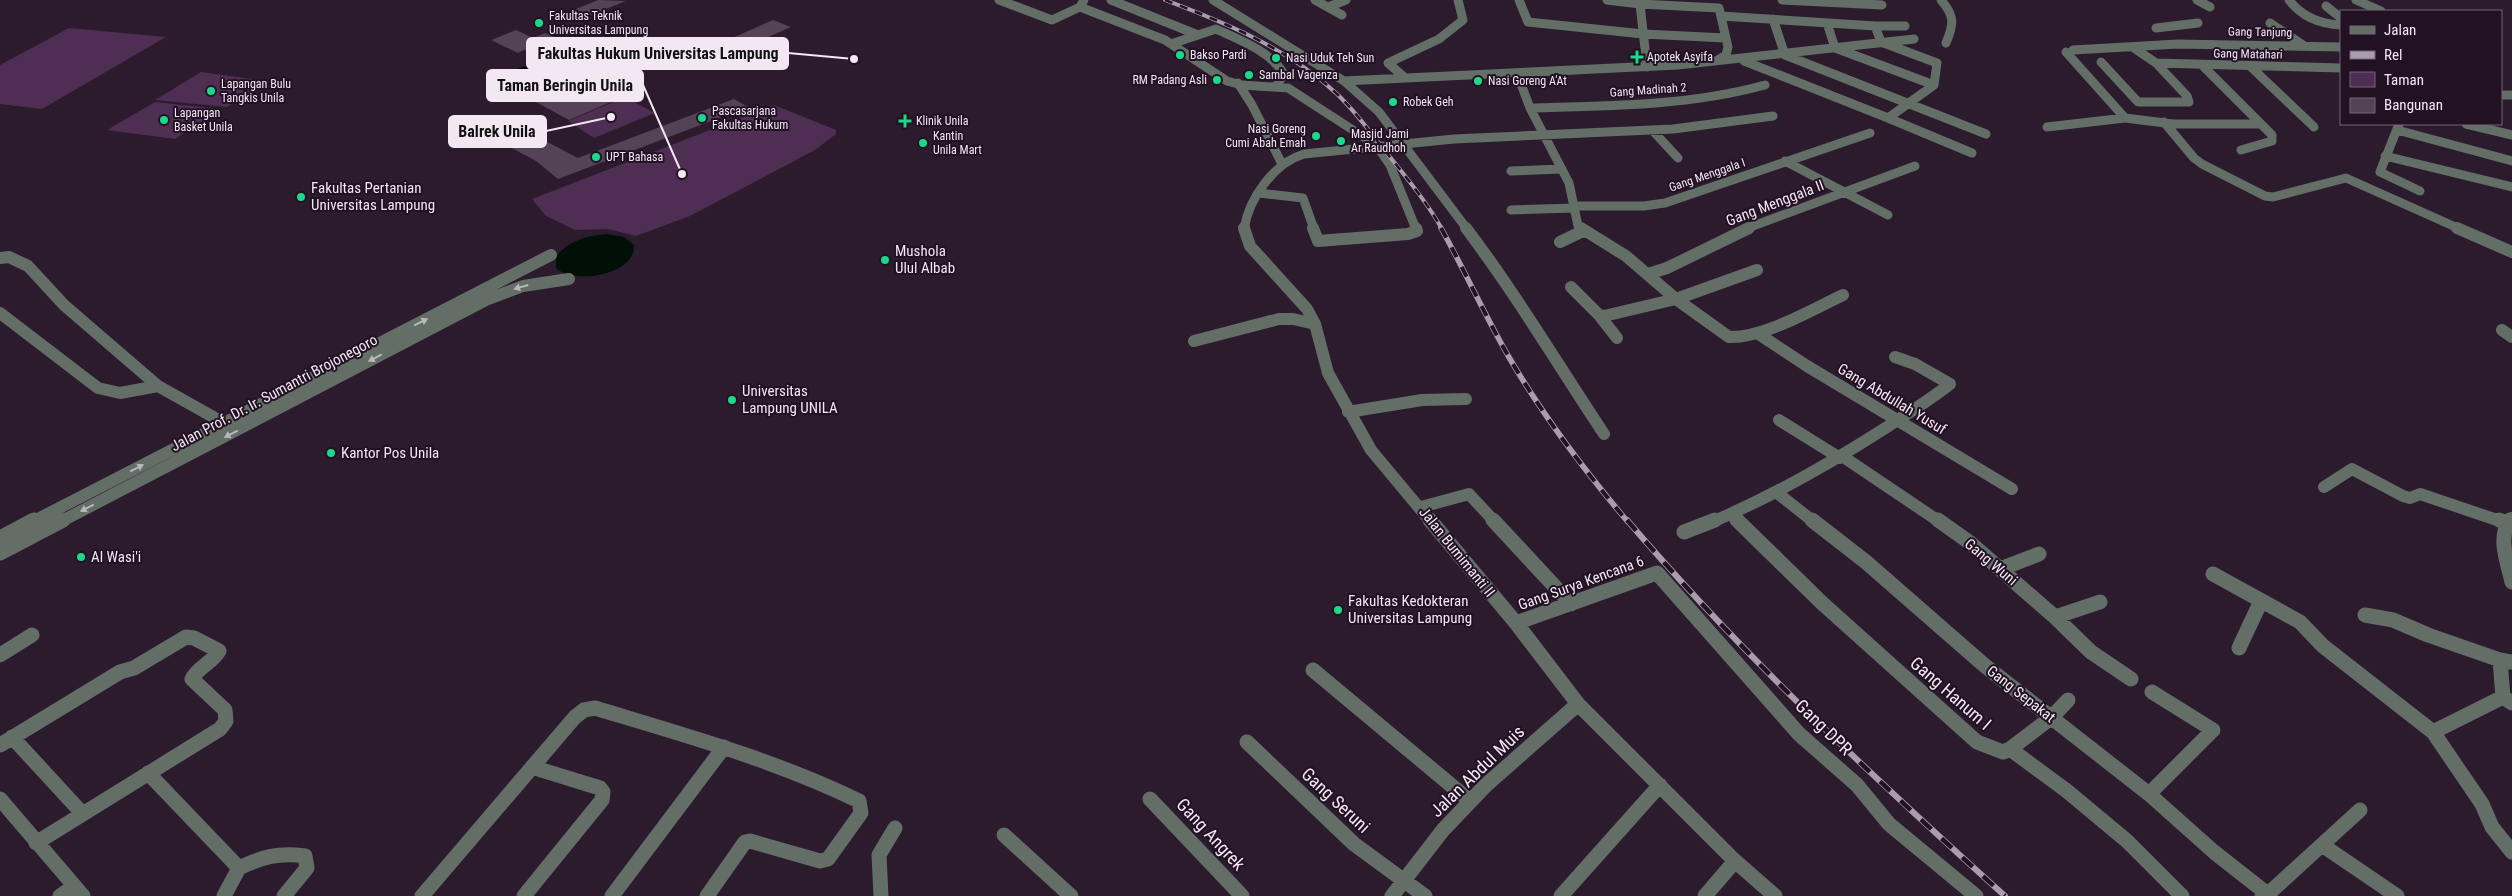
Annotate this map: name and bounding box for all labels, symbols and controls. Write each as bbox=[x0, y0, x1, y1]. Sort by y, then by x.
place label: Fakultas Teknik Universitas Lampung bbox=[549, 9, 648, 37]
legend bbox=[2340, 10, 2502, 125]
marker: Fakultas Teknik Universitas Lampung bbox=[533, 17, 545, 29]
text: Jalan bbox=[2384, 21, 2416, 39]
street label: Gang Tanjung bbox=[2228, 24, 2292, 40]
callout: Fakultas Hukum Universitas Lampung bbox=[527, 38, 788, 69]
text: Fakultas Hukum Universitas Lampung bbox=[537, 44, 779, 63]
street label: Gang Matahari bbox=[2213, 46, 2283, 62]
text: Rel bbox=[2384, 46, 2402, 64]
place label: Bakso Pardi bbox=[1190, 48, 1247, 62]
marker: Bakso Pardi bbox=[1174, 49, 1186, 61]
place label: Apotek Asyifa bbox=[1647, 50, 1713, 64]
place label: Nasi Uduk Teh Sun bbox=[1286, 51, 1374, 65]
marker: Apotek Asyifa bbox=[1631, 51, 1643, 63]
marker: Nasi Uduk Teh Sun bbox=[1270, 52, 1282, 64]
place label: Sambal Vagenza bbox=[1259, 68, 1338, 82]
marker: Sambal Vagenza bbox=[1243, 69, 1255, 81]
callout: Taman Beringin Unila bbox=[487, 70, 643, 101]
text: Taman bbox=[2384, 71, 2424, 89]
place label: RM Padang Asli bbox=[1132, 73, 1207, 87]
marker: RM Padang Asli bbox=[1211, 74, 1223, 86]
place label: Nasi Goreng A'At bbox=[1488, 74, 1567, 88]
marker: Nasi Goreng A'At bbox=[1472, 75, 1484, 87]
text: Taman Beringin Unila bbox=[497, 76, 633, 95]
place label: Lapangan Bulu Tangkis Unila bbox=[221, 77, 291, 105]
street label: Gang Madinah 2 bbox=[1609, 80, 1687, 100]
marker: Lapangan Bulu Tangkis Unila bbox=[205, 85, 217, 97]
place label: Robek Geh bbox=[1403, 95, 1454, 109]
marker: Robek Geh bbox=[1387, 96, 1399, 108]
text: Bangunan bbox=[2384, 96, 2443, 114]
place label: Pascasarjana Fakultas Hukum bbox=[712, 104, 788, 132]
place label: Lapangan Basket Unila bbox=[174, 106, 233, 134]
marker: Pascasarjana Fakultas Hukum bbox=[696, 112, 708, 124]
marker: Lapangan Basket Unila bbox=[158, 114, 170, 126]
marker: Klinik Unila bbox=[898, 114, 912, 128]
place label: Klinik Unila bbox=[916, 114, 969, 128]
callout: Balrek Unila bbox=[449, 116, 546, 147]
text: Balrek Unila bbox=[458, 122, 536, 141]
place label: Nasi Goreng Cumi Abah Emah bbox=[1225, 122, 1306, 150]
place label: Masjid Jami Ar Raudhoh bbox=[1351, 127, 1409, 155]
place label: Kantin Unila Mart bbox=[933, 129, 982, 157]
marker: Nasi Goreng Cumi Abah Emah bbox=[1310, 130, 1322, 142]
marker: Masjid Jami Ar Raudhoh bbox=[1335, 135, 1347, 147]
marker: Kantin Unila Mart bbox=[917, 137, 929, 149]
place label: UPT Bahasa bbox=[606, 150, 663, 164]
marker: UPT Bahasa bbox=[590, 151, 602, 163]
street label: Gang Menggala I bbox=[1667, 155, 1747, 195]
street label: Gang Menggala II bbox=[1724, 176, 1826, 230]
place label: Fakultas Pertanian Universitas Lampung bbox=[311, 179, 435, 214]
marker: Fakultas Pertanian Universitas Lampung bbox=[295, 191, 307, 203]
place label: Mushola Ulul Albab bbox=[895, 242, 955, 277]
marker: Mushola Ulul Albab bbox=[879, 254, 891, 266]
one-way arrow bbox=[513, 283, 528, 291]
one-way arrow bbox=[414, 318, 429, 326]
street label: Jalan Prof. Dr. Ir. Sumantri Brojonegoro bbox=[168, 331, 380, 455]
one-way arrow bbox=[368, 354, 382, 362]
street label: Gang Abdullah Yusuf bbox=[1835, 360, 1950, 439]
place label: Universitas Lampung UNILA bbox=[742, 382, 838, 417]
marker: Universitas Lampung UNILA bbox=[726, 394, 738, 406]
one-way arrow bbox=[224, 430, 238, 438]
place label: Kantor Pos Unila bbox=[341, 444, 439, 462]
marker: Kantor Pos Unila bbox=[325, 447, 337, 459]
one-way arrow bbox=[130, 464, 144, 472]
street label: Jalan Bumimanti II bbox=[1415, 503, 1499, 601]
one-way arrow bbox=[80, 504, 94, 512]
street label: Gang Wuni bbox=[1961, 535, 2021, 589]
place label: Al Wasi'i bbox=[91, 548, 141, 566]
marker: Al Wasi'i bbox=[75, 551, 87, 563]
street label: Gang Surya Kencana 6 bbox=[1516, 552, 1646, 614]
place label: Fakultas Kedokteran Universitas Lampung bbox=[1348, 592, 1472, 627]
marker: Fakultas Kedokteran Universitas Lampung bbox=[1332, 604, 1344, 616]
street label: Gang Hanum I bbox=[1906, 652, 1996, 734]
street label: Gang Sepakat bbox=[1983, 662, 2059, 726]
street label: Gang DPR bbox=[1791, 695, 1857, 759]
street label: Jalan Abdul Muis bbox=[1426, 721, 1528, 821]
street label: Gang Seruni bbox=[1297, 763, 1375, 837]
street label: Gang Angrek bbox=[1172, 794, 1250, 874]

